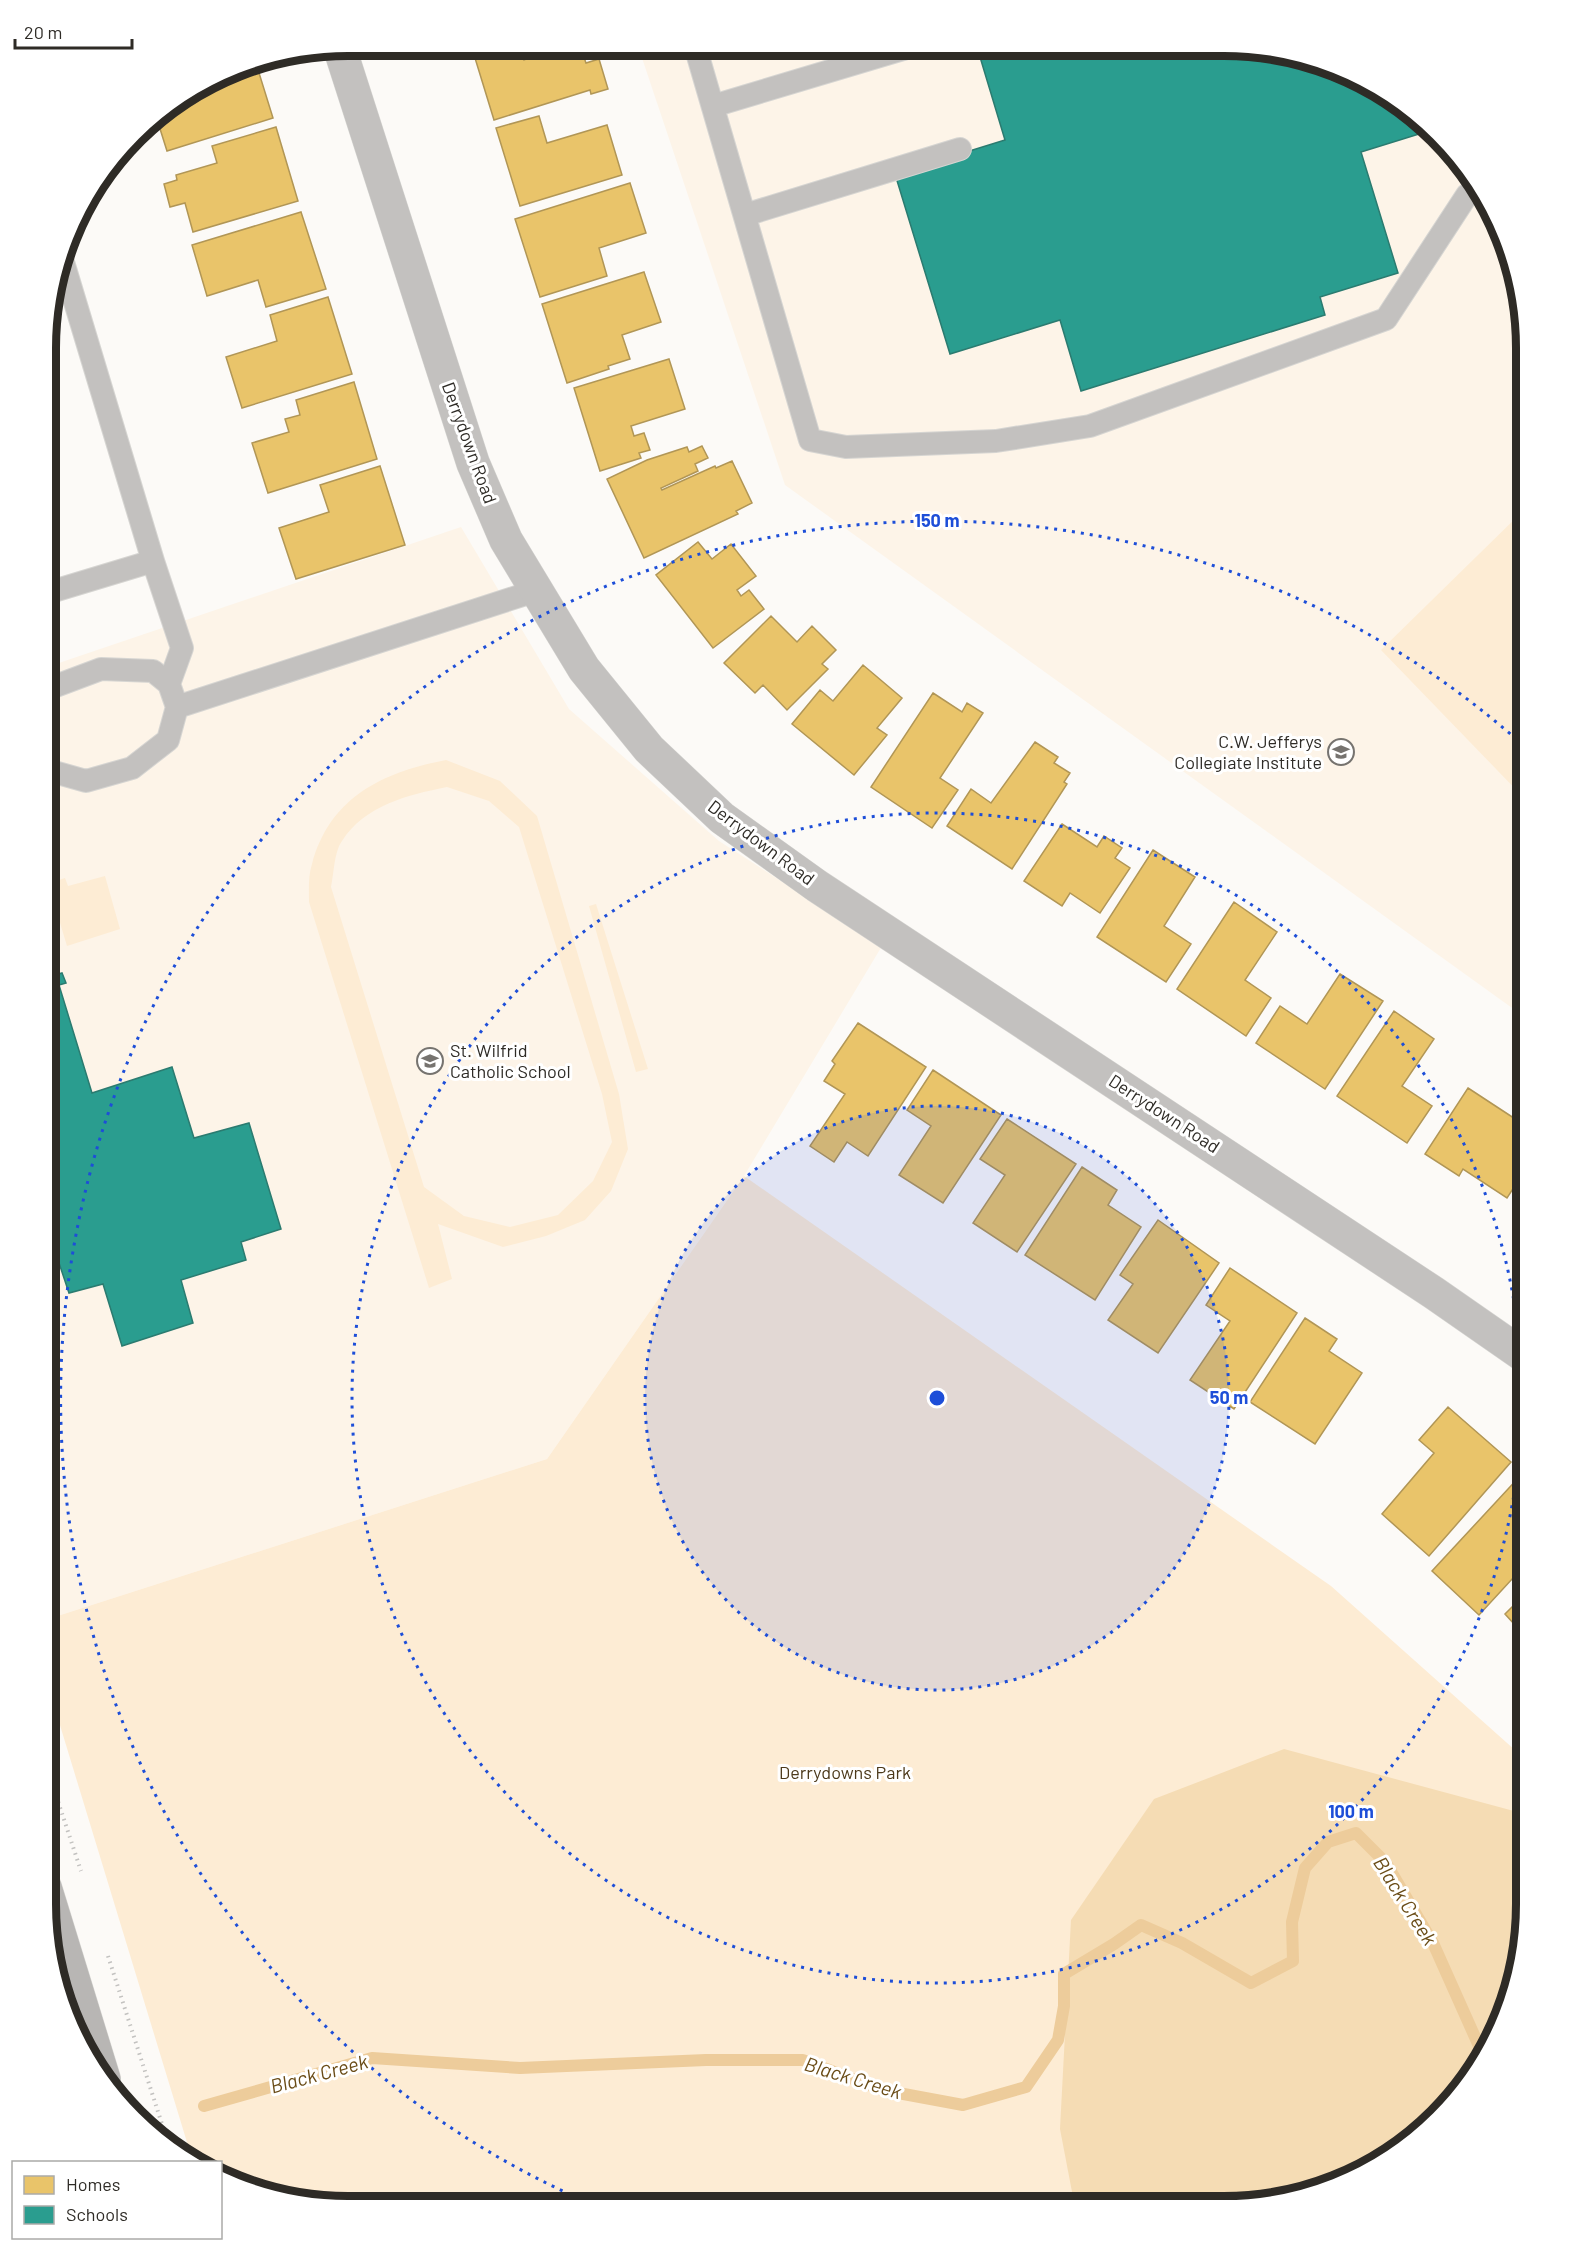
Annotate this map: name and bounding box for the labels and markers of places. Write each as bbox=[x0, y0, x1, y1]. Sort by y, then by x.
place label: C.W. Jefferys Collegiate Institute bbox=[1174, 730, 1322, 773]
school or university icon: C.W. Jefferys Collegiate Institute bbox=[1326, 737, 1356, 767]
place label: St. Wilfrid Catholic School bbox=[450, 1039, 571, 1082]
school or university icon: St. Wilfrid Catholic School bbox=[415, 1046, 445, 1076]
centre of rings bbox=[927, 1388, 947, 1408]

